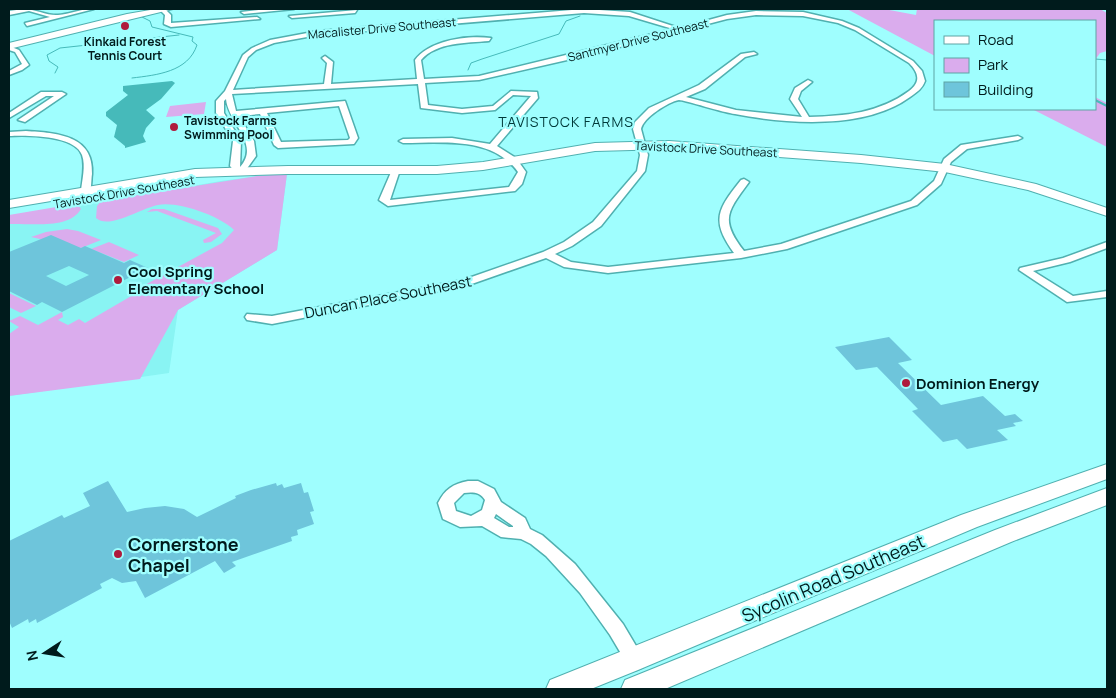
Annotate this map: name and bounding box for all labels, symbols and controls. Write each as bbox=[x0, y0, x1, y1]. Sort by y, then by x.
street label: Macalister Drive Southeast bbox=[307, 13, 457, 43]
street label: Santmyer Drive Southeast bbox=[566, 14, 710, 66]
marker: Kinkaid Forest Tennis Court bbox=[119, 20, 131, 32]
legend bbox=[934, 20, 1096, 110]
text: Road bbox=[978, 29, 1014, 50]
place label: Kinkaid Forest Tennis Court bbox=[84, 33, 166, 64]
text: Park bbox=[978, 54, 1008, 75]
text: Building bbox=[978, 79, 1033, 100]
place label: Tavistock Farms Swimming Pool bbox=[184, 112, 277, 143]
district label: TAVISTOCK FARMS bbox=[498, 112, 634, 131]
marker: Tavistock Farms Swimming Pool bbox=[168, 121, 180, 133]
street label: Tavistock Drive Southeast bbox=[634, 137, 778, 161]
street label: Tavistock Drive Southeast bbox=[52, 171, 196, 213]
place label: Cool Spring Elementary School bbox=[128, 261, 264, 299]
street label: Duncan Place Southeast bbox=[303, 270, 473, 324]
marker: Cool Spring Elementary School bbox=[112, 274, 124, 286]
place label: Dominion Energy bbox=[916, 373, 1040, 394]
marker: Dominion Energy bbox=[900, 377, 912, 389]
street label: Sycolin Road Southeast bbox=[738, 529, 928, 627]
place label: Cornerstone Chapel bbox=[128, 532, 239, 577]
marker: Cornerstone Chapel bbox=[112, 548, 124, 560]
north arrow bbox=[20, 628, 70, 678]
text: N bbox=[21, 649, 42, 663]

